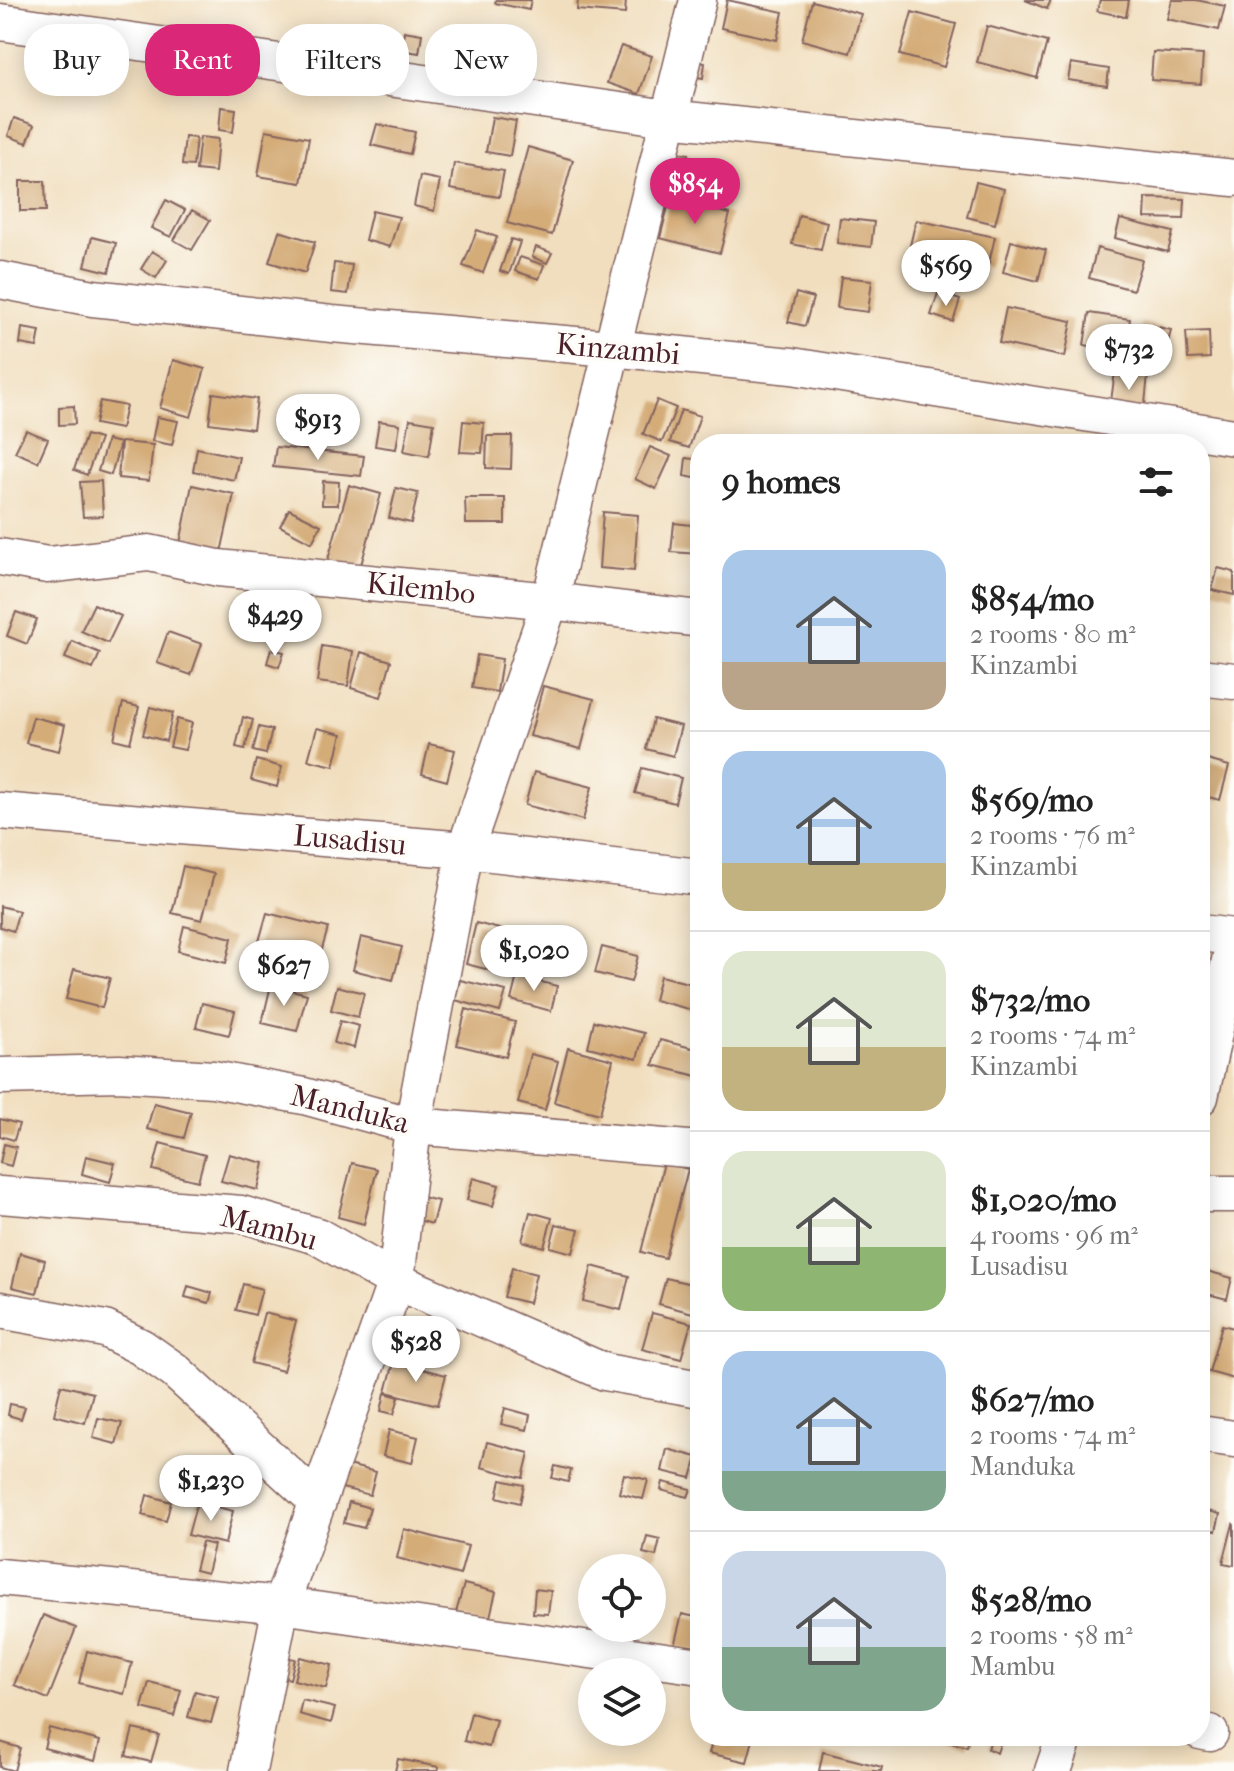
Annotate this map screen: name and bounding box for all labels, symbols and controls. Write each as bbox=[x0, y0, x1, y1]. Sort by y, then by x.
chip: Buy bbox=[24, 24, 129, 96]
chip: Rent bbox=[145, 24, 260, 96]
chip: Filters bbox=[276, 24, 409, 96]
chip: New bbox=[425, 24, 537, 96]
pin: $854 bbox=[648, 158, 742, 226]
text: $854 bbox=[668, 168, 722, 199]
pin: $569 bbox=[899, 240, 993, 308]
text: $569 bbox=[919, 250, 973, 281]
pin: $732 bbox=[1082, 324, 1176, 392]
street label: Kinzambi bbox=[554, 327, 682, 372]
text: $732 bbox=[1104, 334, 1154, 365]
pin: $913 bbox=[271, 394, 365, 462]
text: $913 bbox=[294, 404, 342, 435]
icon: filters bbox=[1134, 460, 1178, 504]
text: 9 homes bbox=[722, 462, 841, 502]
street label: Kilembo bbox=[365, 565, 477, 612]
text: $854/mo bbox=[970, 579, 1094, 619]
icon: home bbox=[786, 582, 882, 678]
pin: $429 bbox=[228, 590, 322, 658]
text: $429 bbox=[247, 600, 303, 631]
text: 2 rooms · 80 m² bbox=[970, 619, 1136, 650]
text: Kinzambi bbox=[970, 650, 1078, 681]
text: $569/mo bbox=[970, 780, 1093, 820]
icon: home bbox=[786, 783, 882, 879]
street label: Lusadisu bbox=[292, 818, 408, 863]
text: 2 rooms · 76 m² bbox=[970, 820, 1135, 851]
text: Kinzambi bbox=[970, 851, 1078, 882]
pin: $1,020 bbox=[469, 925, 599, 993]
text: $1,020 bbox=[498, 935, 570, 966]
pin: $627 bbox=[237, 940, 331, 1008]
text: $627 bbox=[257, 950, 311, 981]
text: $732/mo bbox=[970, 980, 1090, 1020]
icon: home bbox=[786, 983, 882, 1079]
text: 2 rooms · 74 m² bbox=[970, 1020, 1135, 1051]
text: Kinzambi bbox=[970, 1051, 1078, 1082]
street label: Manduka bbox=[287, 1078, 414, 1141]
text: $1,020/mo bbox=[970, 1180, 1117, 1220]
icon: home bbox=[786, 1183, 882, 1279]
street label: Mambu bbox=[217, 1199, 321, 1258]
text: 4 rooms · 96 m² bbox=[970, 1220, 1138, 1251]
text: Lusadisu bbox=[970, 1251, 1068, 1282]
pin: $528 bbox=[369, 1316, 463, 1384]
text: $528 bbox=[390, 1326, 442, 1357]
text: $627/mo bbox=[970, 1380, 1094, 1420]
icon: home bbox=[786, 1383, 882, 1479]
text: 2 rooms · 74 m² bbox=[970, 1420, 1135, 1451]
text: Manduka bbox=[970, 1451, 1075, 1482]
pin: $1,230 bbox=[146, 1455, 276, 1523]
text: $1,230 bbox=[177, 1465, 245, 1496]
map controls bbox=[578, 1554, 666, 1746]
button: locate bbox=[578, 1554, 666, 1642]
text: $528/mo bbox=[970, 1580, 1092, 1620]
icon: home bbox=[786, 1583, 882, 1679]
text: 2 rooms · 58 m² bbox=[970, 1620, 1133, 1651]
text: Mambu bbox=[970, 1651, 1055, 1682]
button: layers bbox=[578, 1658, 666, 1746]

